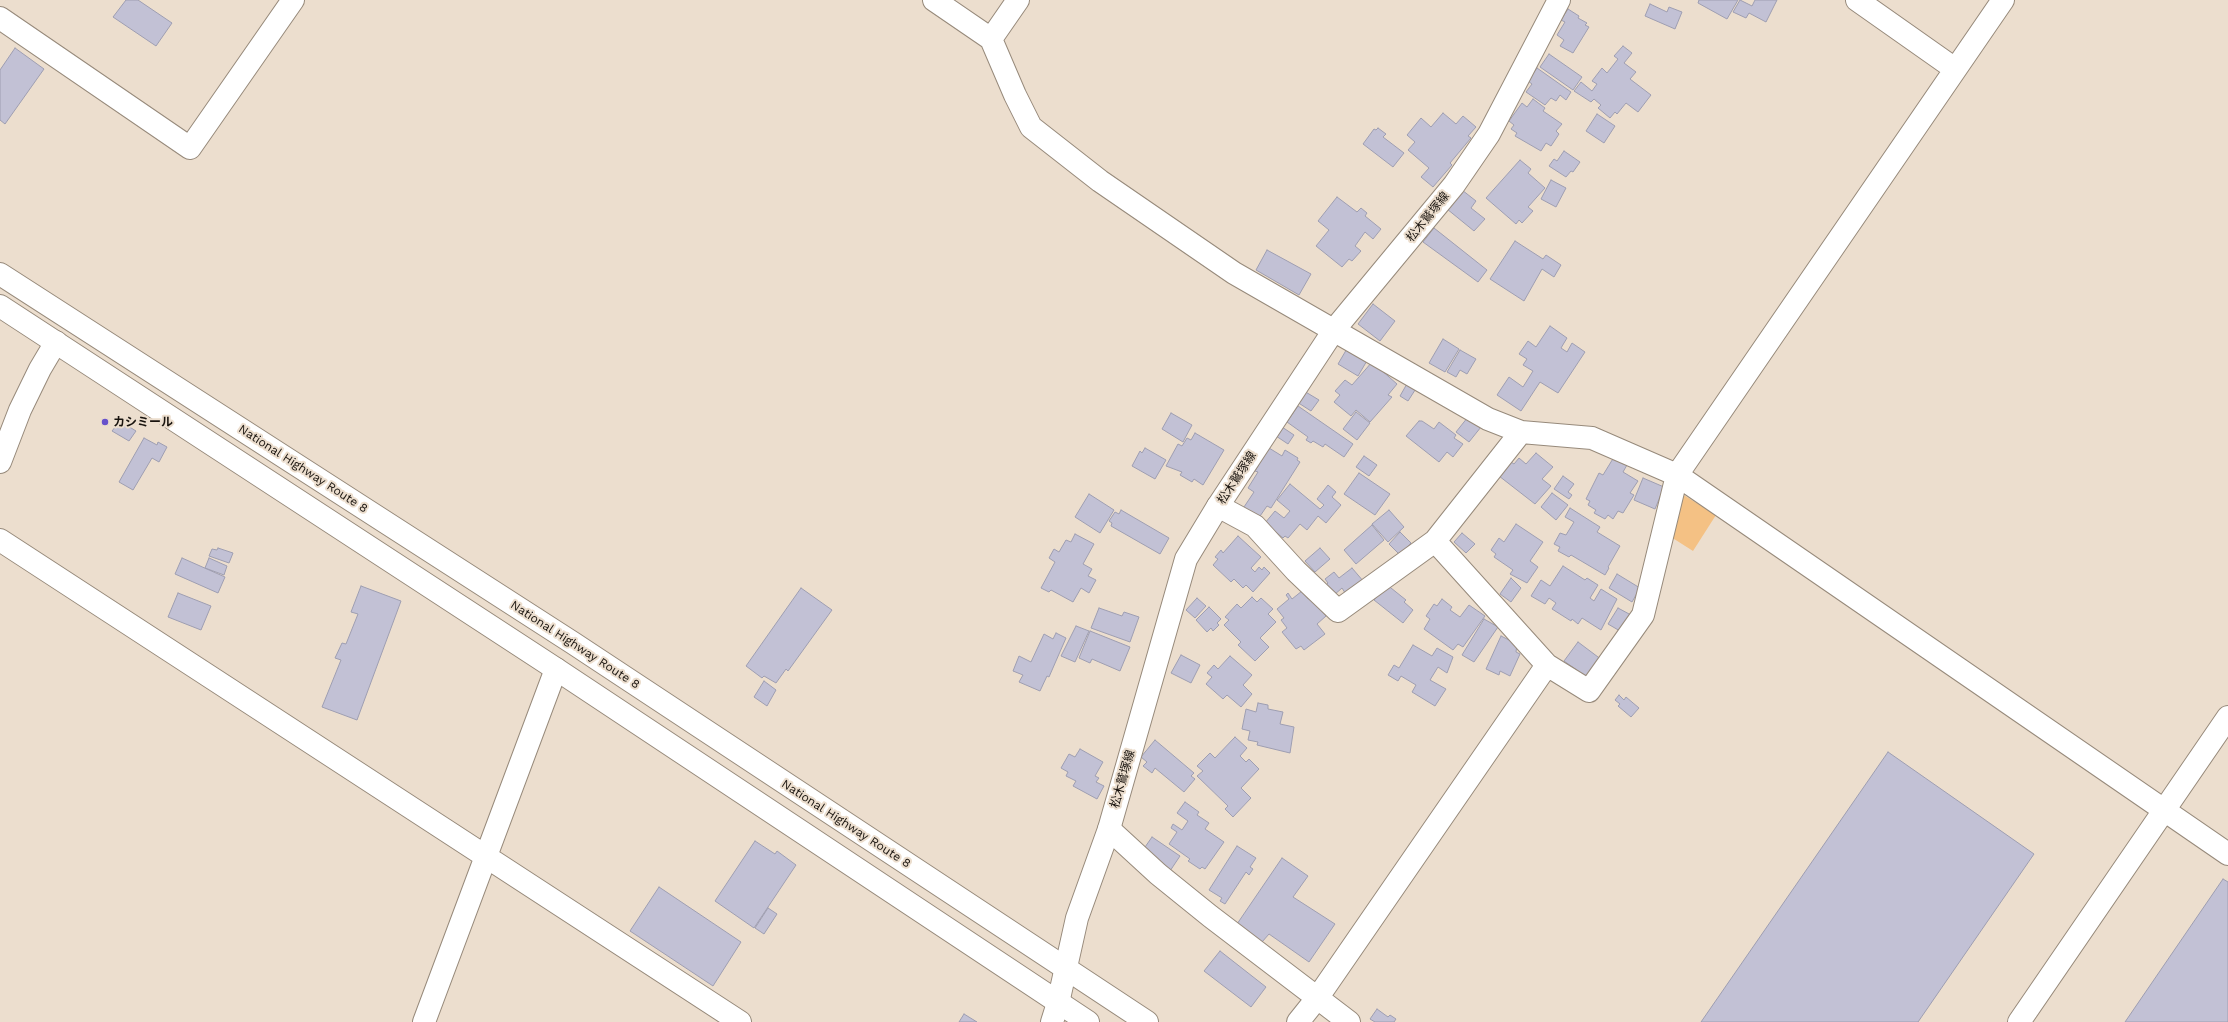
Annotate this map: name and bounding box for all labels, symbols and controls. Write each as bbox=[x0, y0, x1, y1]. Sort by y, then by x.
street label: 松木鷲塚線 bbox=[1404, 189, 1452, 245]
place label: カシミール bbox=[113, 415, 173, 429]
marker: カシミール bbox=[100, 417, 110, 427]
street label: National Highway Route 8 bbox=[236, 422, 370, 516]
street label: 松木鷲塚線 bbox=[1215, 449, 1259, 507]
street label: National Highway Route 8 bbox=[508, 598, 642, 692]
street label: 松木鷲塚線 bbox=[1108, 748, 1138, 810]
street label: National Highway Route 8 bbox=[779, 777, 913, 871]

